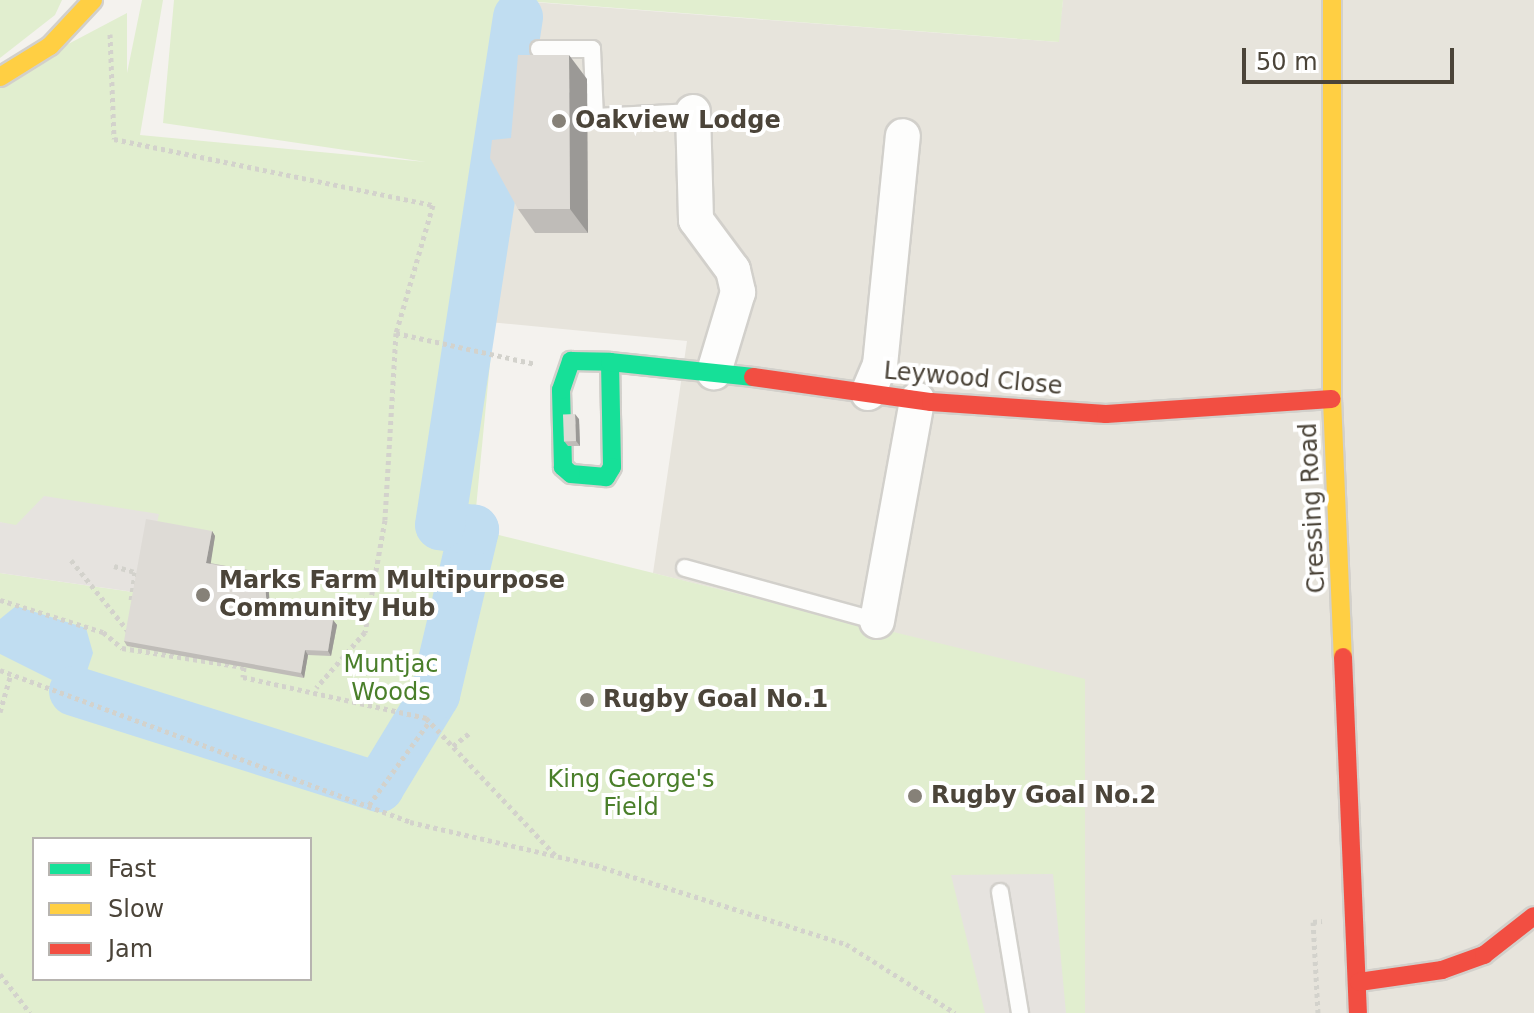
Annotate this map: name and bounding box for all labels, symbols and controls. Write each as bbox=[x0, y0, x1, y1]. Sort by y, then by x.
scale bar bbox=[1246, 32, 1458, 82]
text: 50 m bbox=[1256, 48, 1318, 76]
place label: Oakview Lodge bbox=[575, 107, 781, 135]
marker: Oakview Lodge bbox=[550, 112, 568, 130]
street label: Leywood Close bbox=[883, 357, 1063, 401]
street label: Cressing Road bbox=[1294, 422, 1332, 594]
place label: Marks Farm Multipurpose Community Hub bbox=[219, 567, 565, 623]
marker: Marks Farm Multipurpose Community Hub bbox=[194, 586, 212, 604]
park label: Muntjac Woods bbox=[343, 651, 439, 707]
place label: Rugby Goal No.1 bbox=[603, 686, 828, 714]
marker: Rugby Goal No.1 bbox=[578, 691, 596, 709]
park label: King George's Field bbox=[547, 766, 715, 822]
place label: Rugby Goal No.2 bbox=[931, 782, 1156, 810]
marker: Rugby Goal No.2 bbox=[906, 787, 924, 805]
legend bbox=[32, 837, 312, 981]
text: Fast bbox=[108, 855, 156, 883]
text: Slow bbox=[108, 895, 164, 923]
text: Jam bbox=[108, 935, 153, 963]

